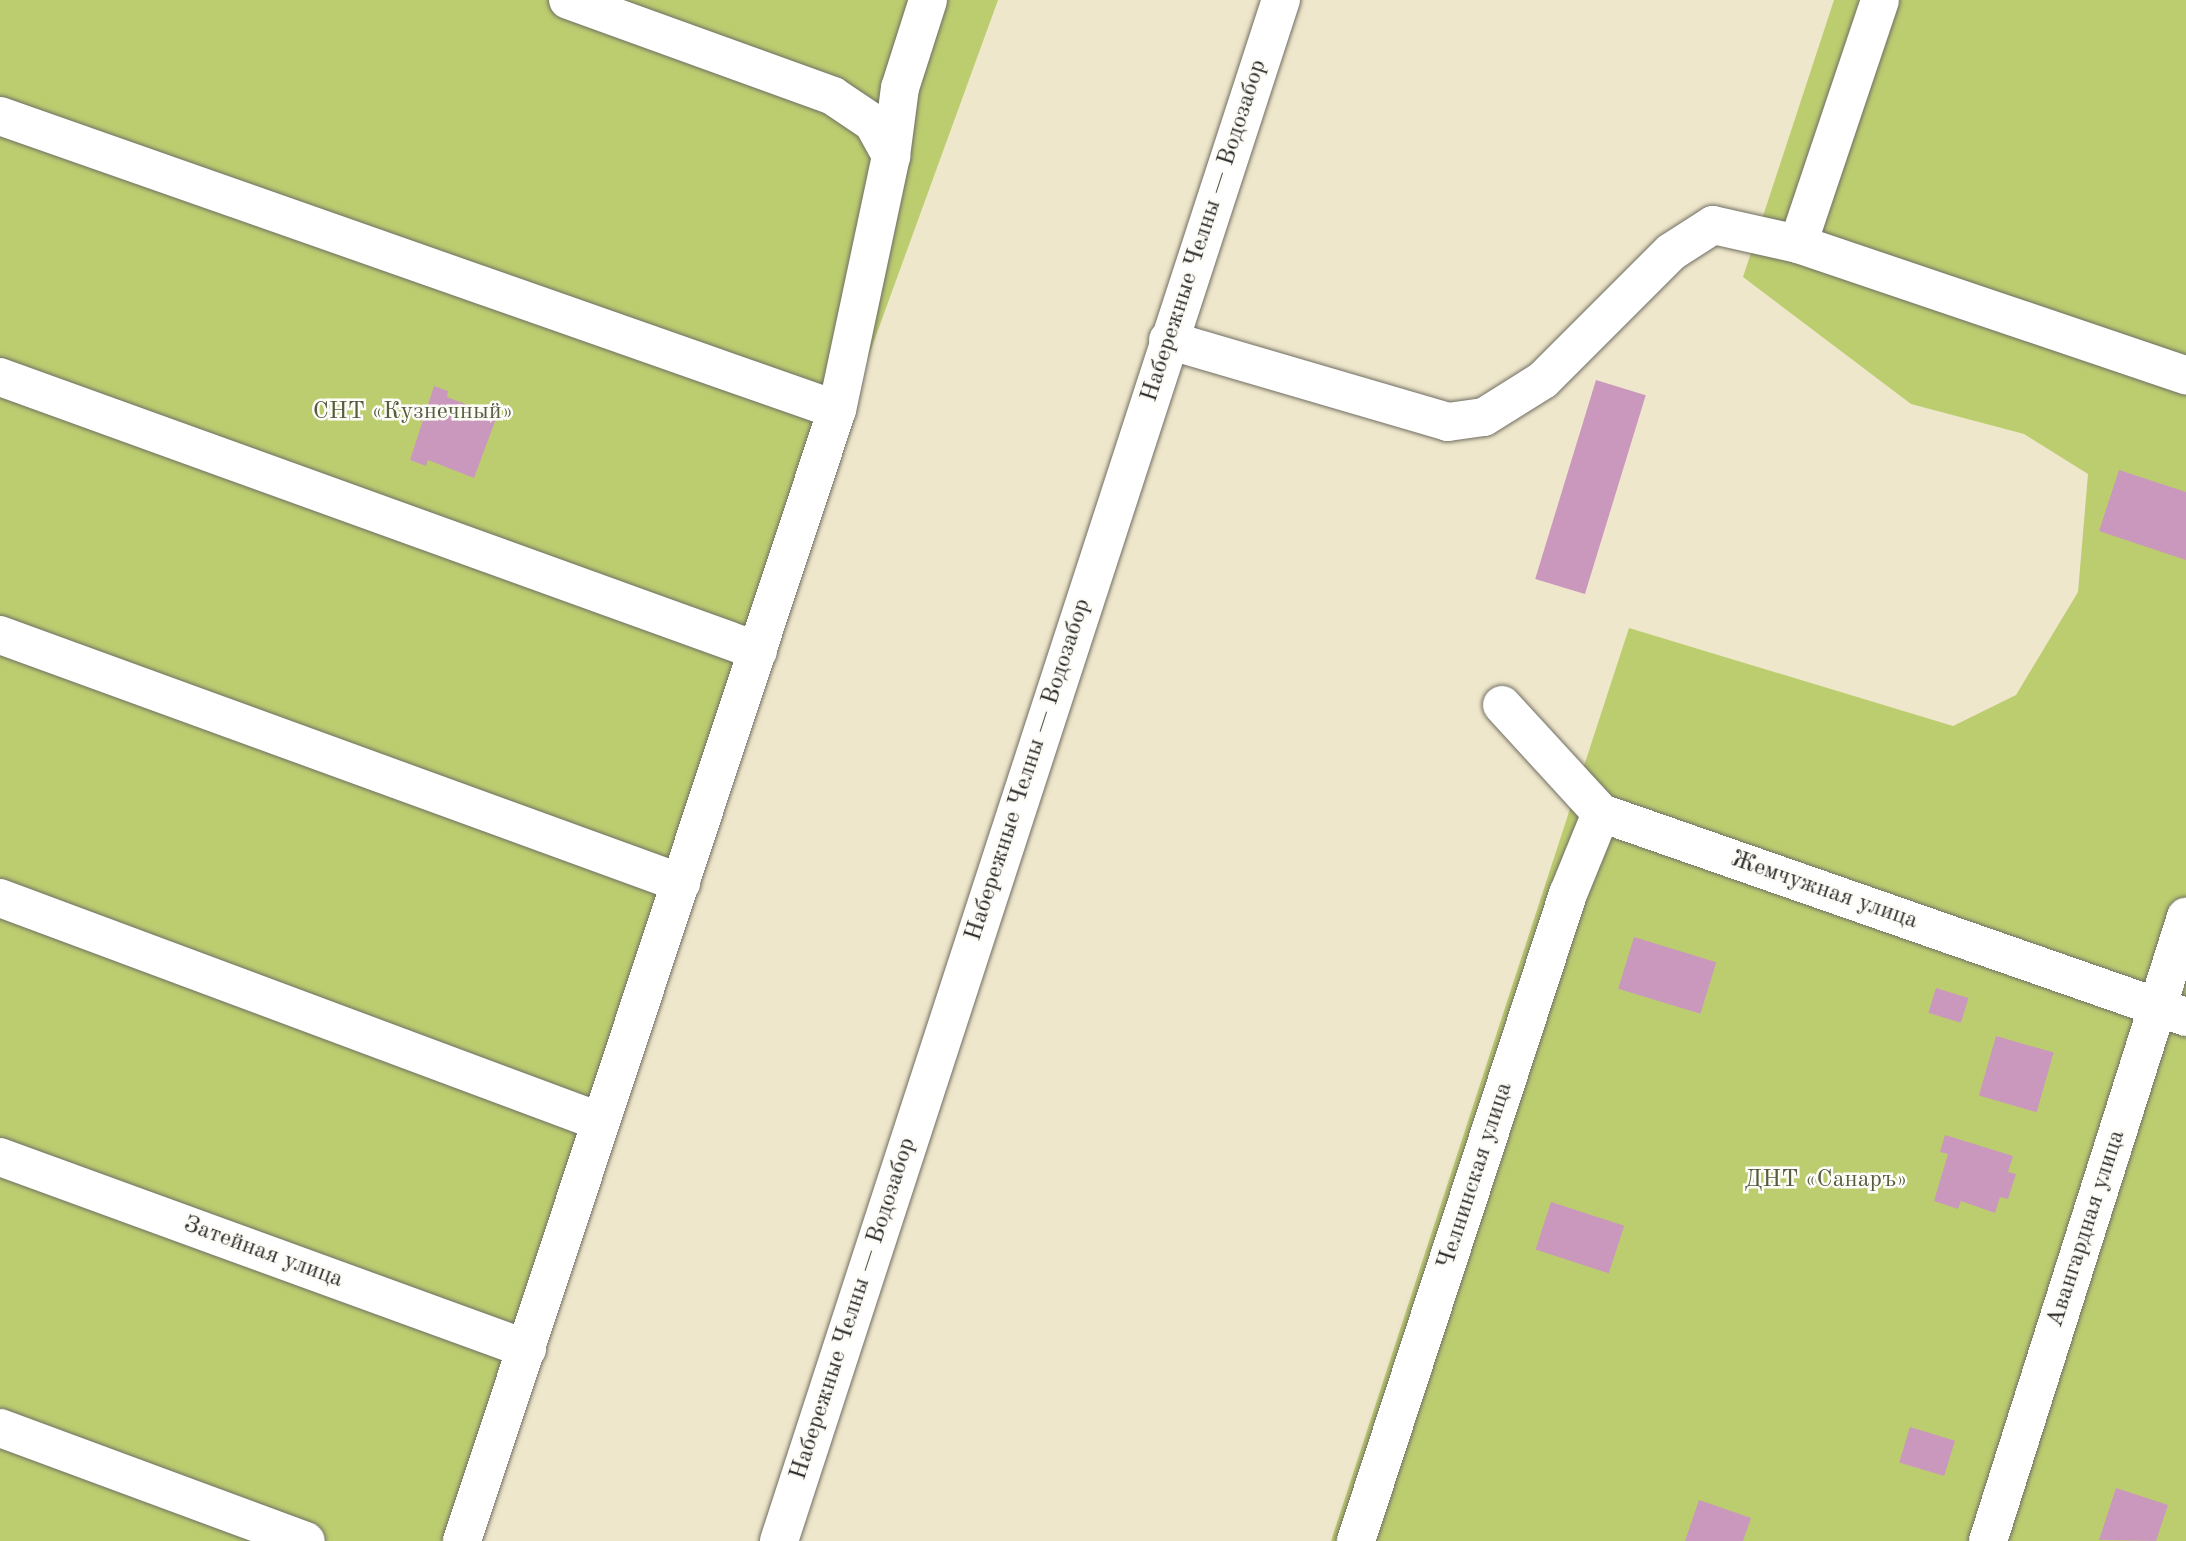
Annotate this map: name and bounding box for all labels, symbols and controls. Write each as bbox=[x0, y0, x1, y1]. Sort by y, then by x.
street label: Набережные Челны — Водозабор bbox=[1136, 56, 1274, 406]
park label: СНТ «Кузнечный» bbox=[313, 399, 513, 427]
street label: Набережные Челны — Водозабор bbox=[960, 595, 1098, 945]
street label: Жемчужная улица bbox=[1727, 846, 1921, 936]
street label: Челнинская улица bbox=[1432, 1079, 1520, 1273]
street label: Авангардная улица bbox=[2042, 1127, 2132, 1331]
street label: Набережные Челны — Водозабор bbox=[785, 1134, 923, 1484]
park label: ДНТ «Санаръ» bbox=[1745, 1167, 1907, 1195]
street label: Затейная улица bbox=[179, 1211, 347, 1295]

